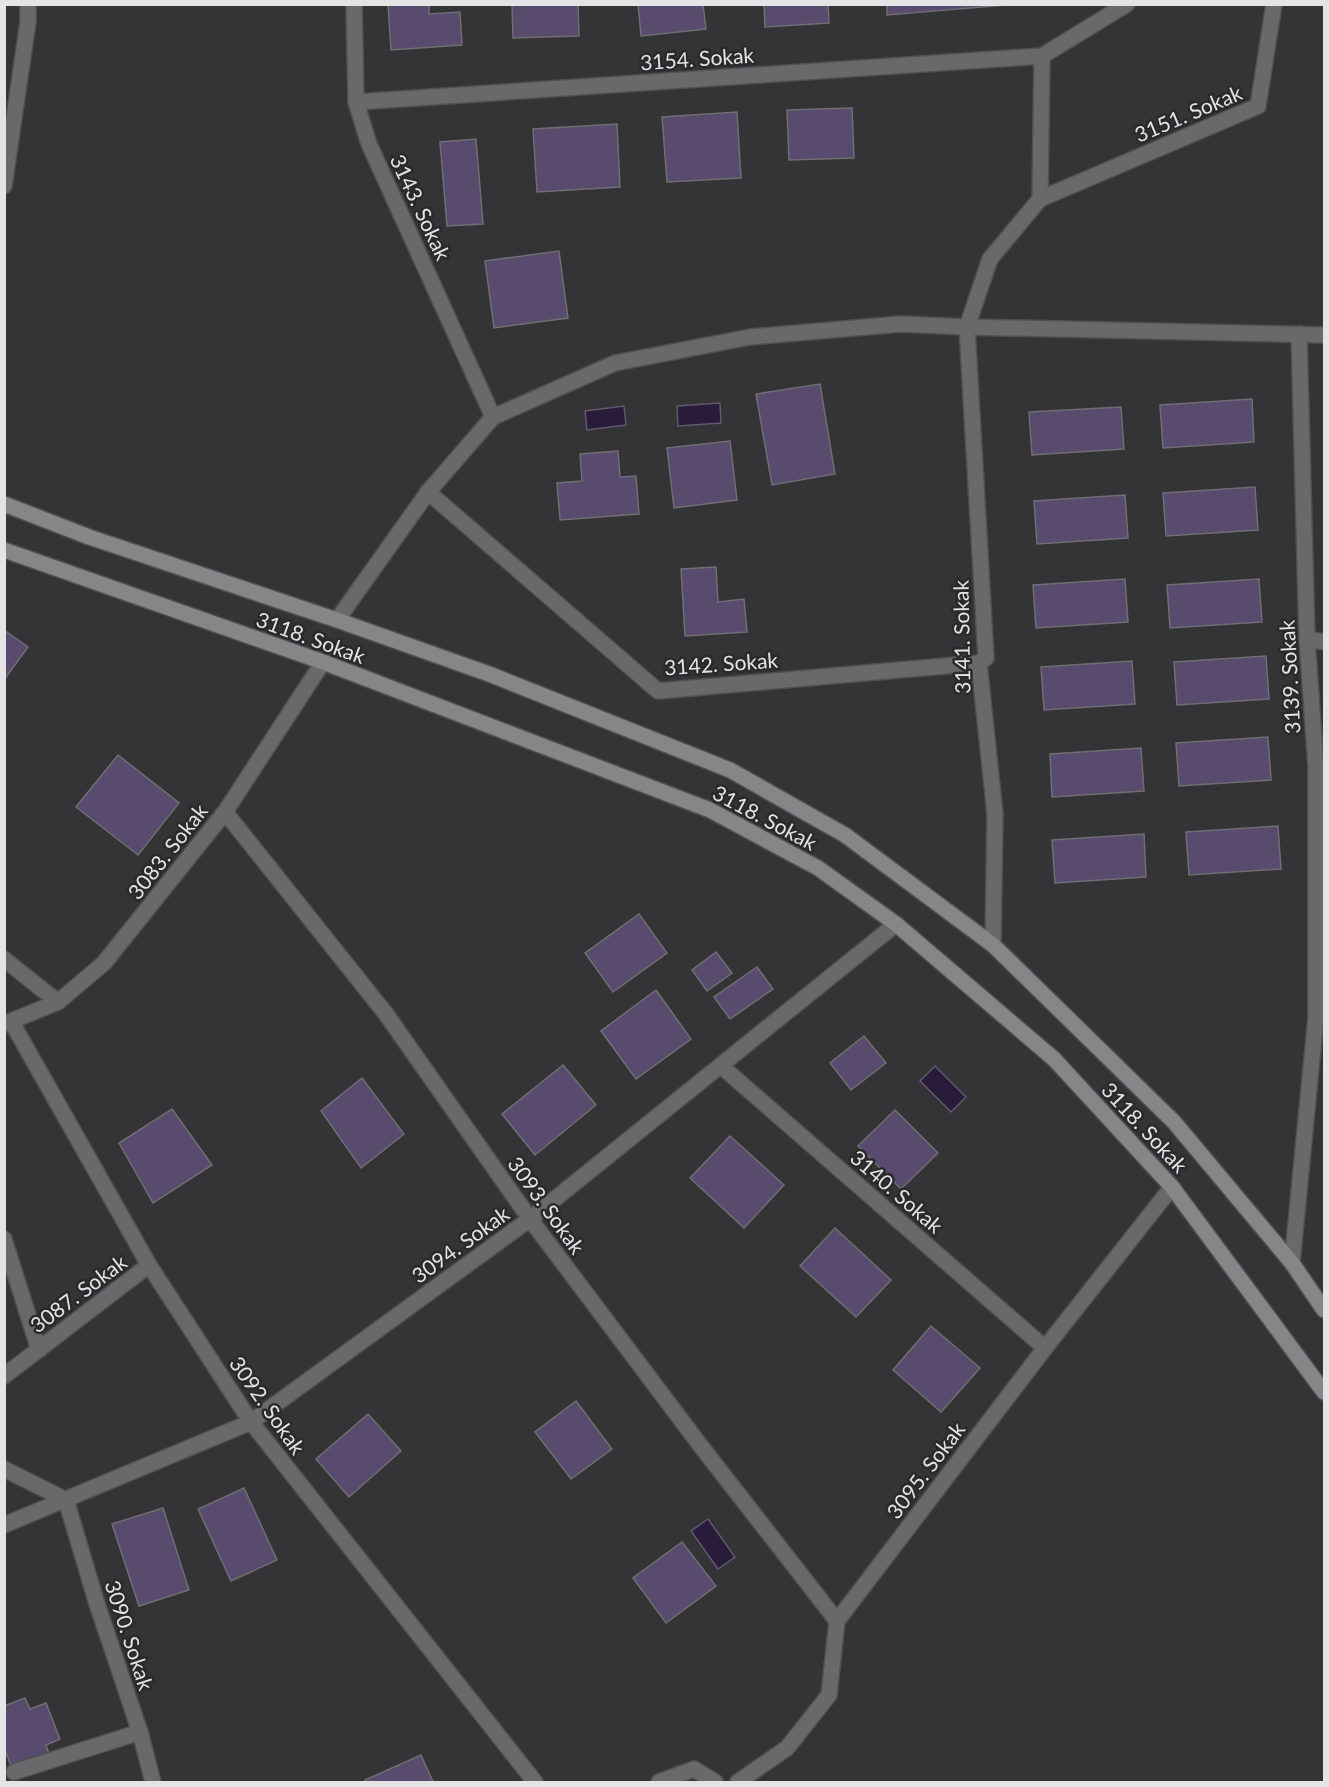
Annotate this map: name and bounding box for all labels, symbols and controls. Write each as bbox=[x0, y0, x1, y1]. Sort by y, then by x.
street label: 3154. Sokak bbox=[639, 42, 755, 74]
street label: 3151. Sokak bbox=[1131, 79, 1246, 147]
street label: 3143. Sokak bbox=[386, 150, 457, 264]
street label: 3141. Sokak bbox=[948, 579, 974, 694]
street label: 3118. Sokak bbox=[253, 606, 369, 668]
street label: 3139. Sokak bbox=[1274, 619, 1304, 735]
street label: 3142. Sokak bbox=[663, 647, 779, 679]
street label: 3118. Sokak bbox=[709, 779, 822, 855]
street label: 3083. Sokak bbox=[122, 798, 212, 904]
street label: 3118. Sokak bbox=[1097, 1077, 1193, 1177]
street label: 3140. Sokak bbox=[846, 1144, 948, 1238]
street label: 3093. Sokak bbox=[503, 1152, 591, 1259]
street label: 3094. Sokak bbox=[407, 1200, 514, 1288]
street label: 3087. Sokak bbox=[25, 1248, 131, 1337]
street label: 3092. Sokak bbox=[225, 1351, 311, 1459]
street label: 3095. Sokak bbox=[881, 1417, 970, 1523]
street label: 3090. Sokak bbox=[100, 1577, 160, 1693]

